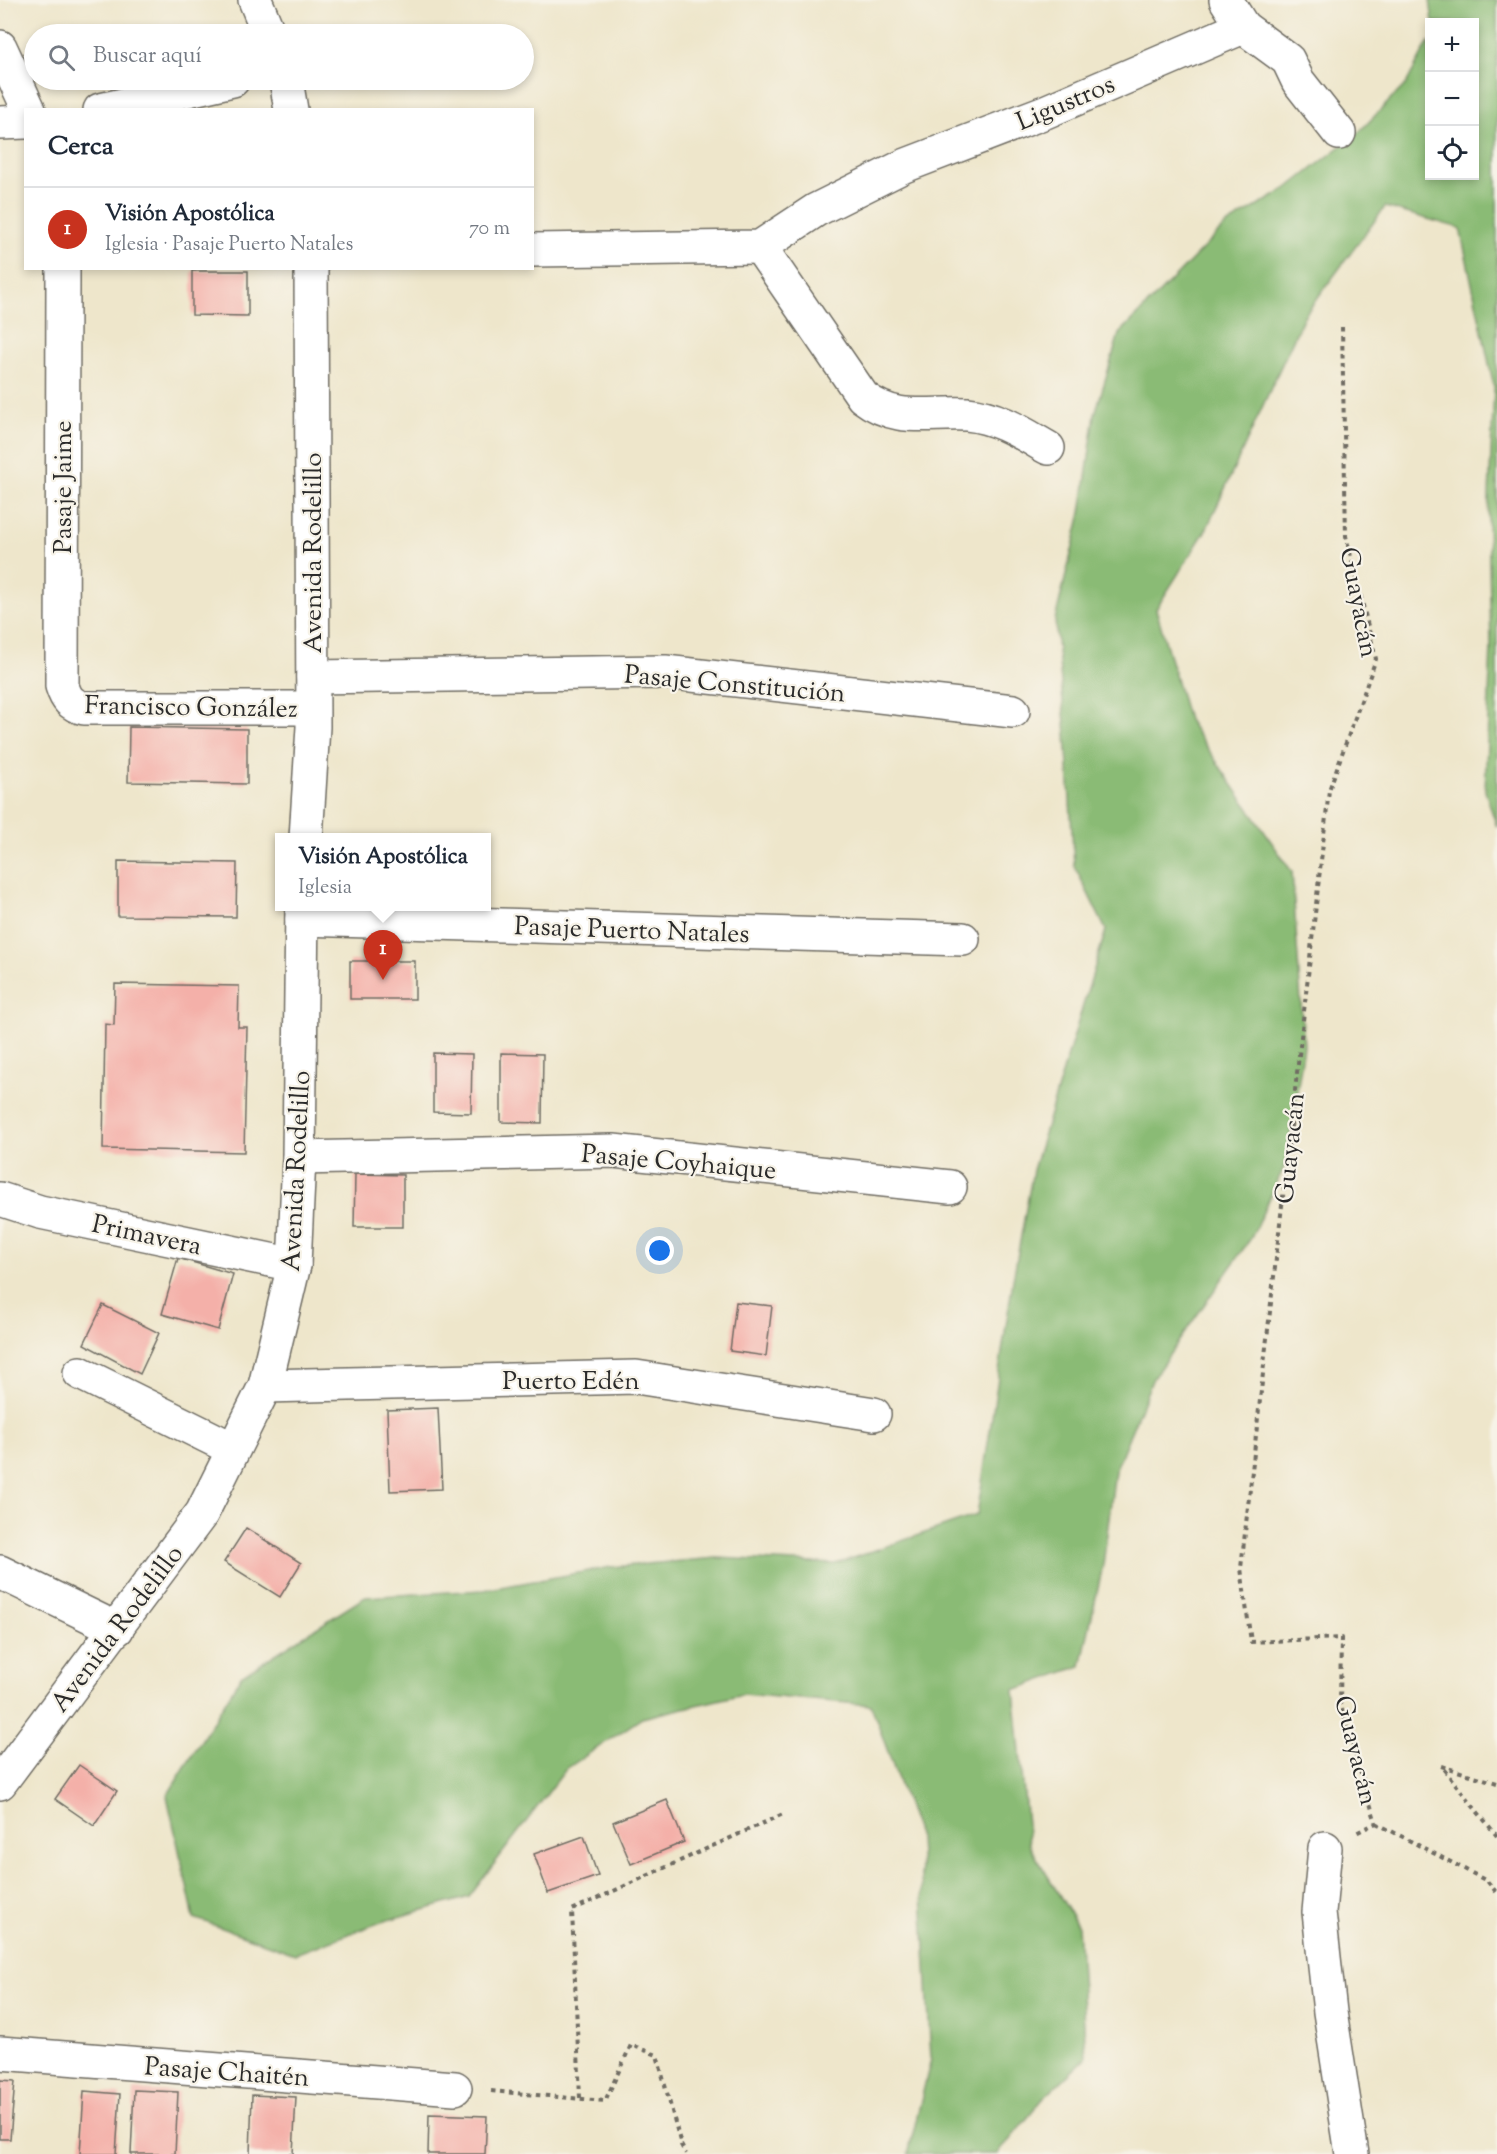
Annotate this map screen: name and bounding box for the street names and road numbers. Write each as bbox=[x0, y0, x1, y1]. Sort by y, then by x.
street label: Ligustros bbox=[1011, 67, 1121, 142]
street label: Pasaje Jaime bbox=[46, 420, 83, 554]
street label: Avenida Rodelillo bbox=[296, 452, 333, 654]
street label: Guayacán bbox=[1329, 544, 1386, 661]
street label: Pasaje Constitución bbox=[623, 657, 847, 714]
street label: Francisco González bbox=[84, 688, 298, 729]
street label: Pasaje Puerto Natales bbox=[514, 909, 750, 954]
street label: Avenida Rodelillo bbox=[274, 1070, 321, 1273]
street label: Guayacán bbox=[1267, 1091, 1316, 1206]
street label: Pasaje Coyhaique bbox=[580, 1137, 778, 1190]
street label: Primavera bbox=[88, 1207, 205, 1266]
street label: Puerto Edén bbox=[502, 1364, 640, 1401]
street label: Avenida Rodelillo bbox=[43, 1538, 193, 1721]
street label: Guayacán bbox=[1323, 1692, 1386, 1809]
street label: Pasaje Chaitén bbox=[143, 2049, 310, 2098]

